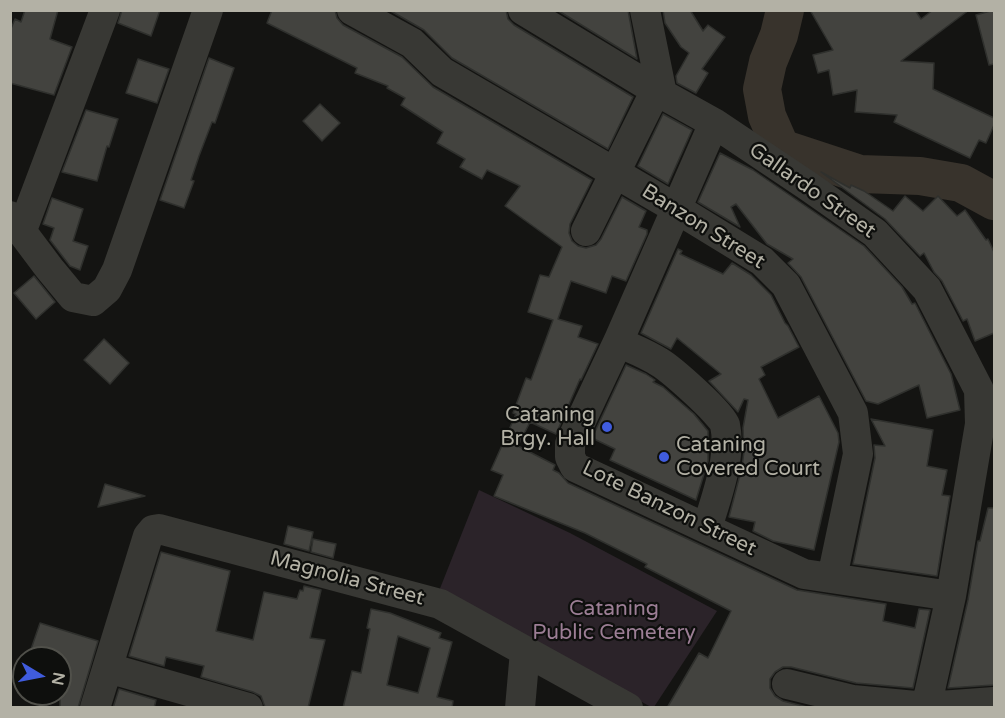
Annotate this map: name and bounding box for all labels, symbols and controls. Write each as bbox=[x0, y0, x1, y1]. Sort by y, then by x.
street label: Gallardo Street bbox=[744, 138, 880, 244]
street label: Banzon Street bbox=[637, 179, 769, 275]
place label: Cataning Brgy. Hall bbox=[500, 402, 595, 452]
marker: Cataning Brgy. Hall bbox=[600, 420, 614, 434]
place label: Cataning Covered Court bbox=[676, 432, 820, 482]
marker: Cataning Covered Court bbox=[657, 450, 671, 464]
street label: Lote Banzon Street bbox=[578, 456, 760, 562]
street label: Magnolia Street bbox=[267, 546, 427, 612]
park label: Cataning Public Cemetery bbox=[532, 596, 696, 646]
north arrow bbox=[12, 646, 72, 706]
text: N bbox=[47, 671, 69, 687]

